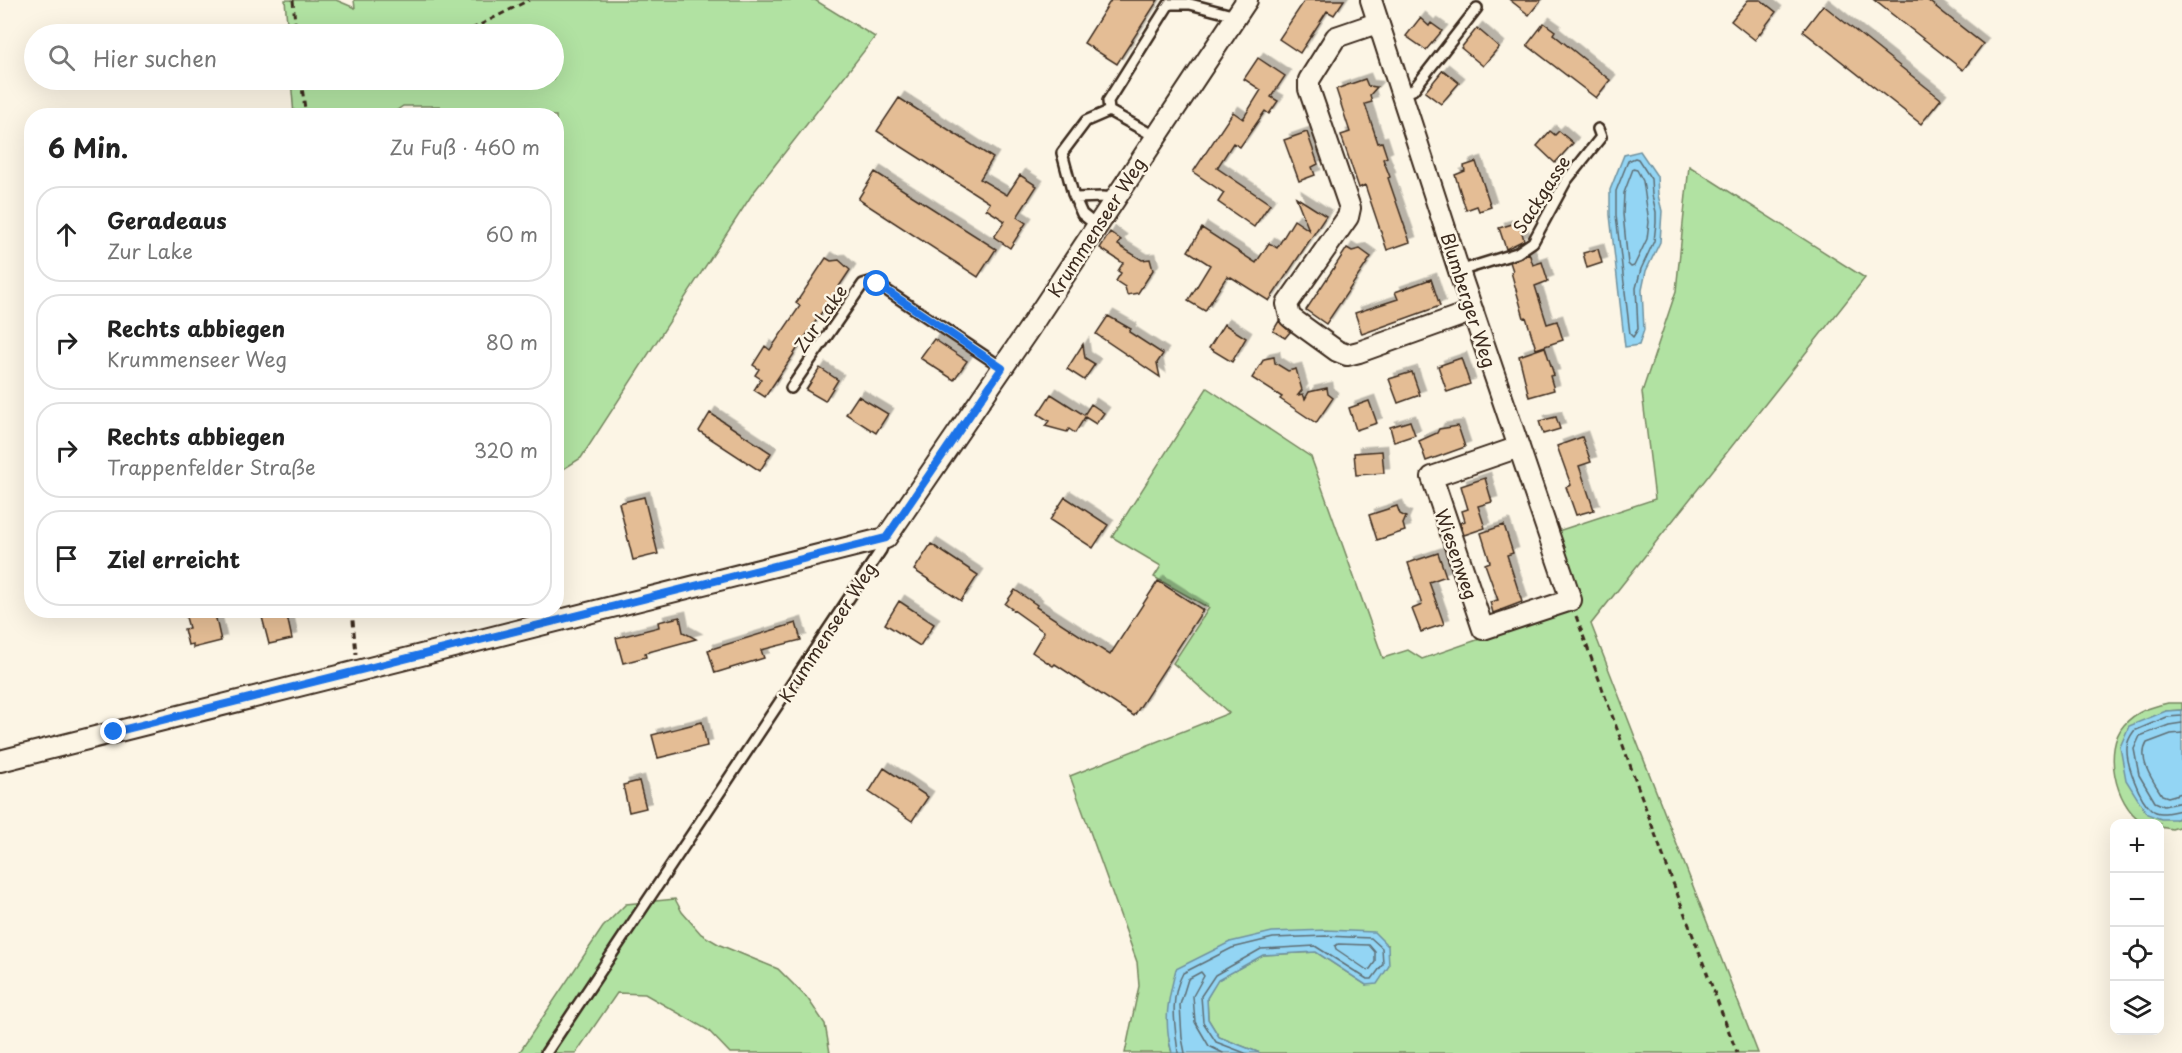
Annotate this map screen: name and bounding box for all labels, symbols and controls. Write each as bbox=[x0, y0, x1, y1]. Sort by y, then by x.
search box bbox=[24, 24, 564, 90]
icon: search bbox=[45, 41, 78, 74]
text: Hier suchen bbox=[93, 41, 217, 74]
text: 6 Min. bbox=[48, 128, 128, 167]
text: Zu Fuß · 460 m bbox=[390, 132, 540, 162]
street label: Sackgasse bbox=[1506, 150, 1576, 238]
street label: Krummenseer Weg bbox=[1041, 152, 1151, 302]
text: Geradeaus bbox=[107, 203, 227, 236]
icon: ahead bbox=[50, 218, 83, 251]
text: 60 m bbox=[486, 219, 538, 249]
street label: Blumberger Weg bbox=[1434, 229, 1504, 371]
text: Zur Lake bbox=[107, 236, 193, 266]
route start bbox=[863, 270, 889, 296]
street label: Zur Lake bbox=[787, 279, 853, 357]
text: Rechts abbiegen bbox=[107, 311, 285, 344]
icon: right bbox=[50, 326, 83, 359]
text: 80 m bbox=[486, 327, 538, 357]
text: Krummenseer Weg bbox=[107, 344, 287, 374]
text: Rechts abbiegen bbox=[107, 419, 285, 452]
icon: right bbox=[50, 434, 83, 467]
text: 320 m bbox=[474, 435, 538, 465]
text: Trappenfelder Straße bbox=[107, 452, 316, 482]
street label: Wiesenweg bbox=[1429, 505, 1485, 603]
icon: arrive bbox=[50, 542, 83, 575]
text: Ziel erreicht bbox=[107, 542, 240, 575]
street label: Krummenseer Weg bbox=[772, 557, 882, 707]
route end bbox=[100, 718, 126, 744]
map controls bbox=[2110, 819, 2164, 1035]
button: + bbox=[2110, 819, 2164, 873]
button: − bbox=[2110, 873, 2164, 927]
button: locate bbox=[2110, 927, 2164, 981]
button: layers bbox=[2110, 981, 2164, 1035]

